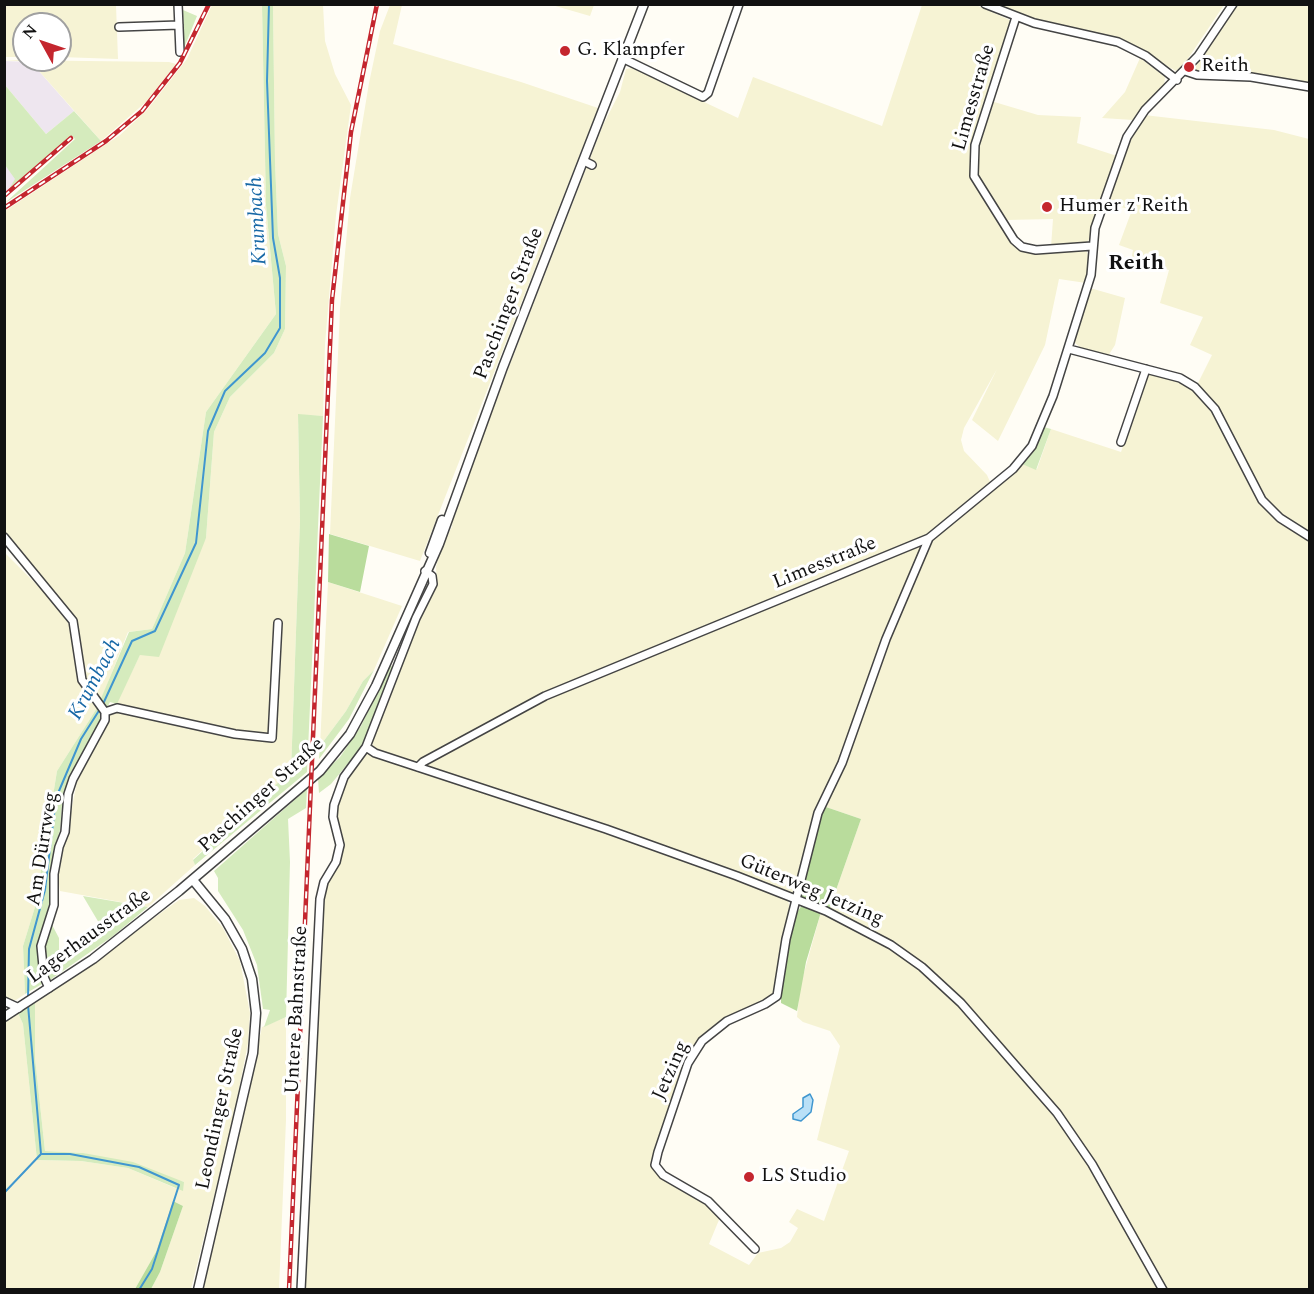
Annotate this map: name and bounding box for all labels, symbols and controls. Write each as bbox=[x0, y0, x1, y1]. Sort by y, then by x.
north arrow bbox=[12, 12, 72, 72]
text: N bbox=[16, 19, 43, 44]
place label: G. Klampfer bbox=[577, 39, 685, 63]
street label: Limesstraße bbox=[948, 42, 1002, 154]
marker: G. Klampfer bbox=[558, 44, 572, 58]
place label: Reith bbox=[1201, 55, 1249, 79]
marker: Reith bbox=[1182, 60, 1196, 74]
water label: Krumbach bbox=[244, 176, 274, 266]
place label: Humer z'Reith bbox=[1059, 195, 1189, 219]
marker: Humer z'Reith bbox=[1040, 200, 1054, 214]
street label: Paschinger Straße bbox=[470, 225, 550, 383]
district label: Reith bbox=[1108, 252, 1164, 278]
street label: Limesstraße bbox=[770, 532, 880, 596]
water label: Krumbach bbox=[64, 635, 128, 725]
street label: Paschinger Straße bbox=[194, 733, 330, 859]
street label: Am Dürrweg bbox=[23, 790, 65, 908]
street label: Güterweg Jetzing bbox=[735, 850, 887, 932]
street label: Lagerhausstraße bbox=[23, 884, 157, 990]
street label: Untere Bahnstraße bbox=[282, 925, 314, 1095]
street label: Leondinger Straße bbox=[192, 1026, 250, 1192]
street label: Jetzing bbox=[648, 1038, 696, 1104]
place label: LS Studio bbox=[761, 1165, 847, 1189]
marker: LS Studio bbox=[742, 1170, 756, 1184]

